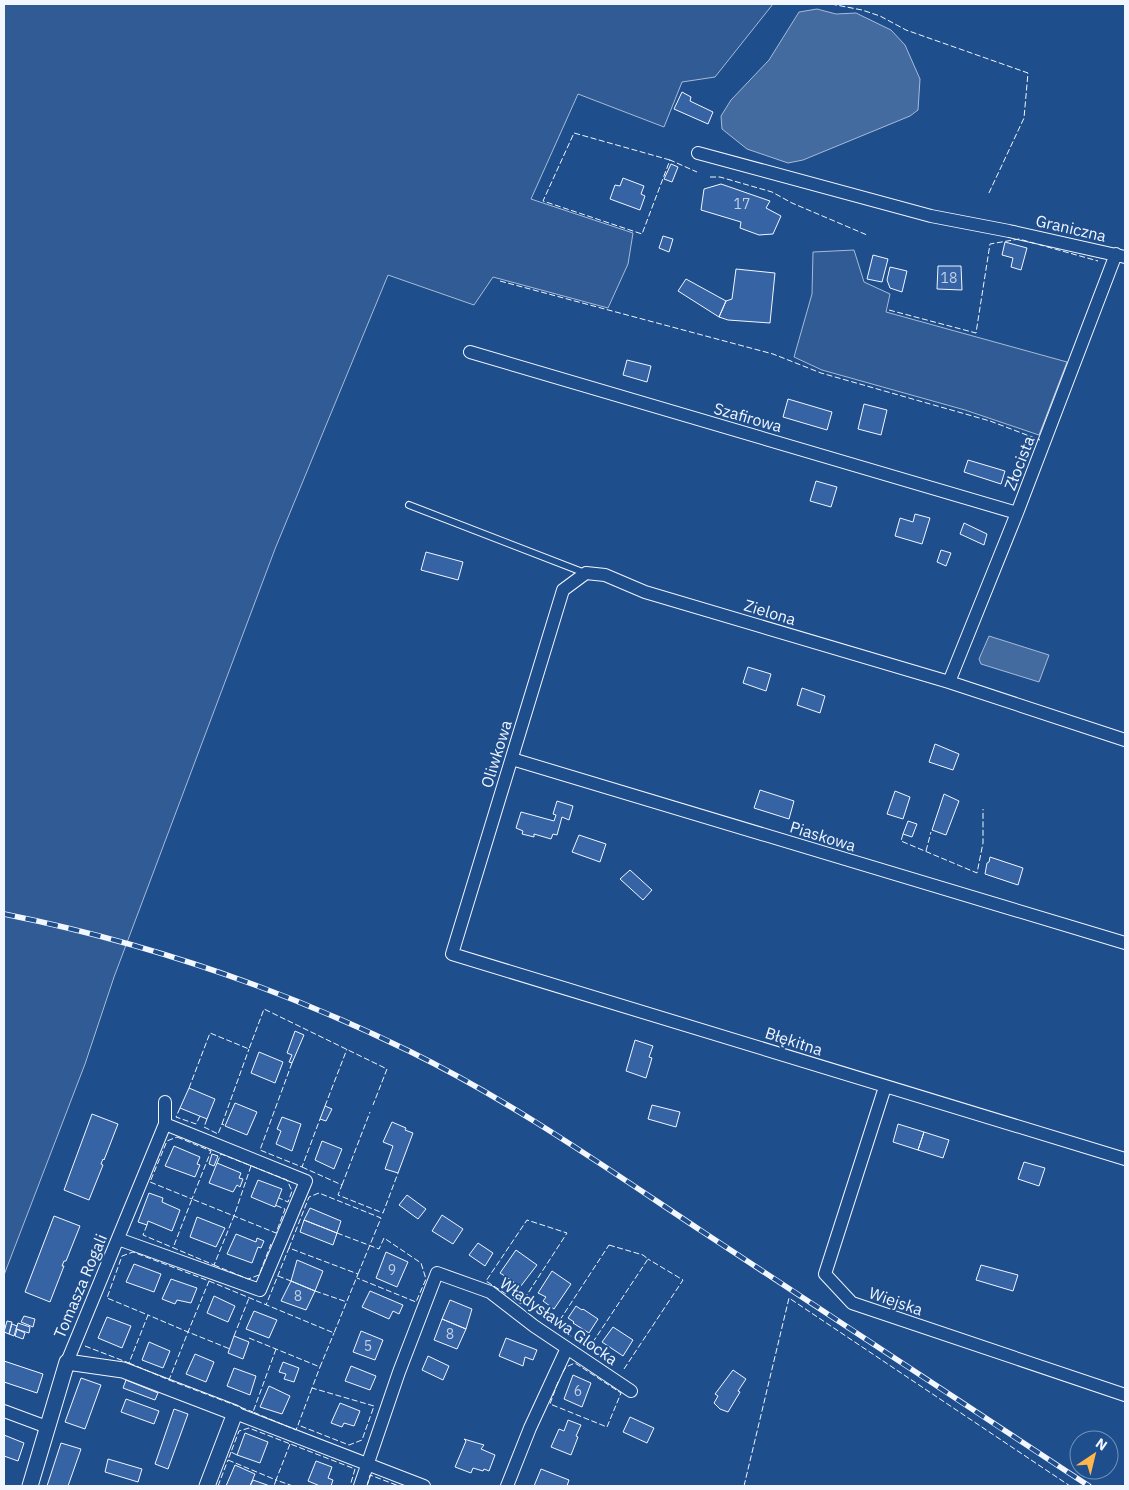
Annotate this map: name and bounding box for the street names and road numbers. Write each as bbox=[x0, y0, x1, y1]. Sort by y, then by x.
street label: Graniczna bbox=[1034, 210, 1109, 246]
street label: Szafirowa bbox=[712, 398, 785, 436]
street label: Złocista bbox=[1000, 433, 1039, 493]
street label: Zielona bbox=[742, 595, 799, 629]
street label: Oliwkowa bbox=[476, 717, 516, 790]
street label: Piaskowa bbox=[788, 817, 859, 856]
street label: Błękitna bbox=[763, 1022, 826, 1060]
street label: Tomasza Rogali bbox=[49, 1231, 111, 1341]
street label: Władysława Glocka bbox=[496, 1273, 622, 1369]
street label: Wiejska bbox=[866, 1282, 926, 1320]

